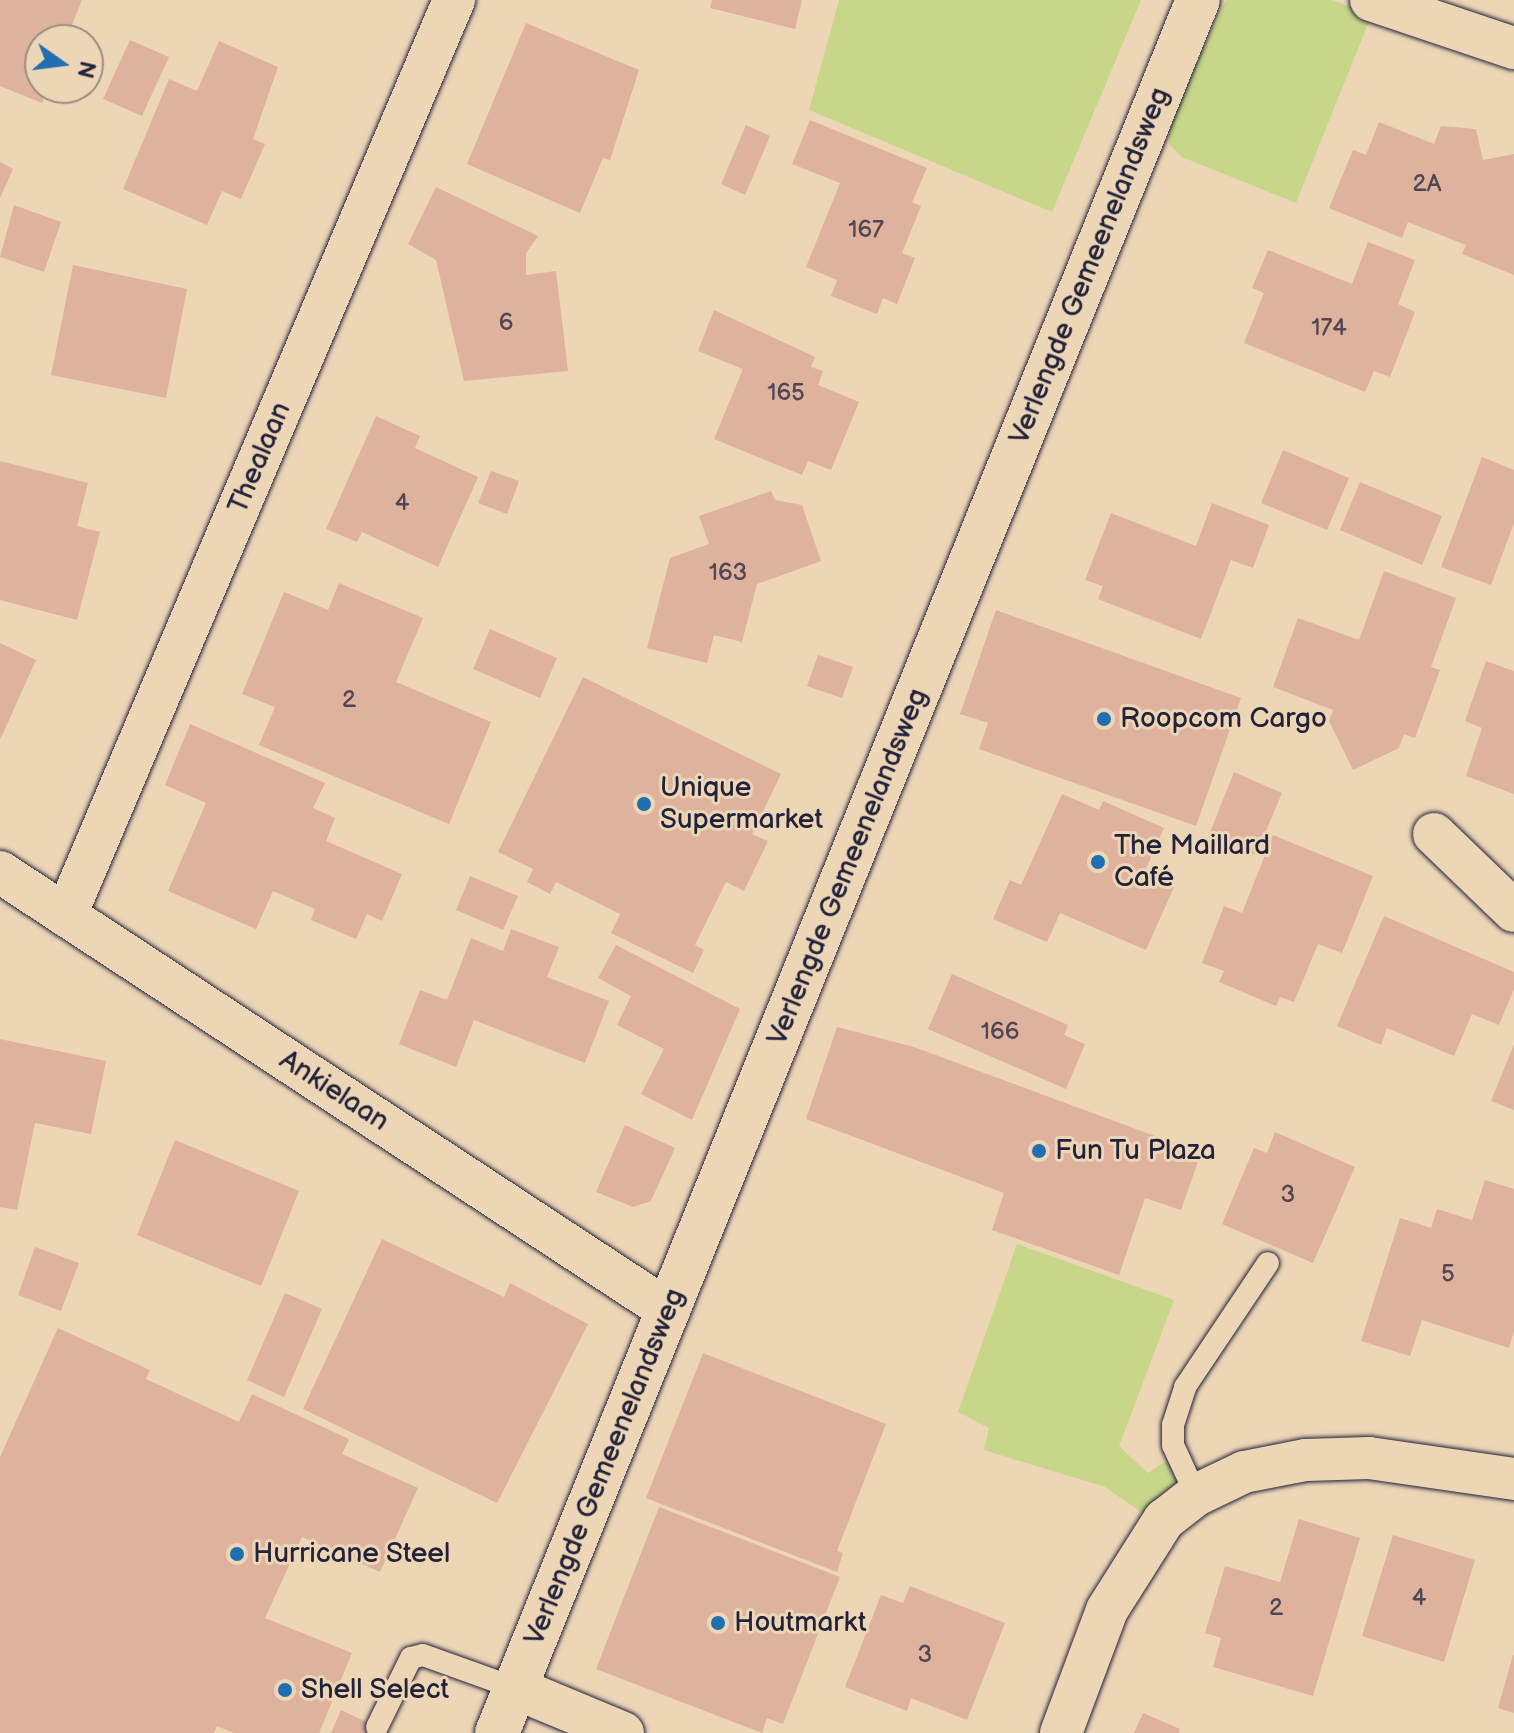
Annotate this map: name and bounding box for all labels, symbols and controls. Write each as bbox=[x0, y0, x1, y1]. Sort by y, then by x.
north arrow bbox=[24, 24, 104, 104]
text: N bbox=[71, 58, 101, 81]
street label: Verlengde Gemeenelandsweg bbox=[1003, 83, 1177, 449]
house number: 2A bbox=[1413, 170, 1441, 198]
house number: 167 bbox=[848, 216, 884, 244]
house number: 6 bbox=[499, 309, 513, 337]
house number: 174 bbox=[1311, 314, 1347, 342]
house number: 165 bbox=[767, 379, 805, 407]
street label: Thealaan bbox=[222, 397, 298, 519]
house number: 4 bbox=[395, 489, 409, 517]
house number: 163 bbox=[709, 559, 747, 587]
street label: Verlengde Gemeenelandsweg bbox=[761, 684, 935, 1050]
house number: 2 bbox=[342, 686, 356, 714]
place label: Roopcom Cargo bbox=[1120, 702, 1327, 736]
marker: Roopcom Cargo bbox=[1095, 710, 1113, 728]
place label: Unique Supermarket bbox=[660, 771, 823, 837]
marker: Unique Supermarket bbox=[635, 795, 653, 813]
place label: The Maillard Café bbox=[1114, 829, 1270, 895]
marker: The Maillard Café bbox=[1089, 853, 1107, 871]
house number: 166 bbox=[981, 1018, 1019, 1046]
street label: Ankielaan bbox=[273, 1043, 395, 1139]
place label: Fun Tu Plaza bbox=[1055, 1134, 1217, 1168]
marker: Fun Tu Plaza bbox=[1030, 1142, 1048, 1160]
house number: 3 bbox=[1281, 1181, 1295, 1209]
house number: 5 bbox=[1441, 1260, 1455, 1288]
street label: Verlengde Gemeenelandsweg bbox=[518, 1284, 692, 1650]
place label: Hurricane Steel bbox=[253, 1537, 451, 1571]
marker: Hurricane Steel bbox=[228, 1545, 246, 1563]
house number: 4 bbox=[1412, 1584, 1426, 1612]
house number: 2 bbox=[1269, 1594, 1283, 1622]
place label: Houtmarkt bbox=[734, 1606, 867, 1640]
marker: Houtmarkt bbox=[709, 1614, 727, 1632]
house number: 3 bbox=[918, 1641, 932, 1669]
place label: Shell Select bbox=[301, 1673, 450, 1707]
marker: Shell Select bbox=[276, 1681, 294, 1699]

